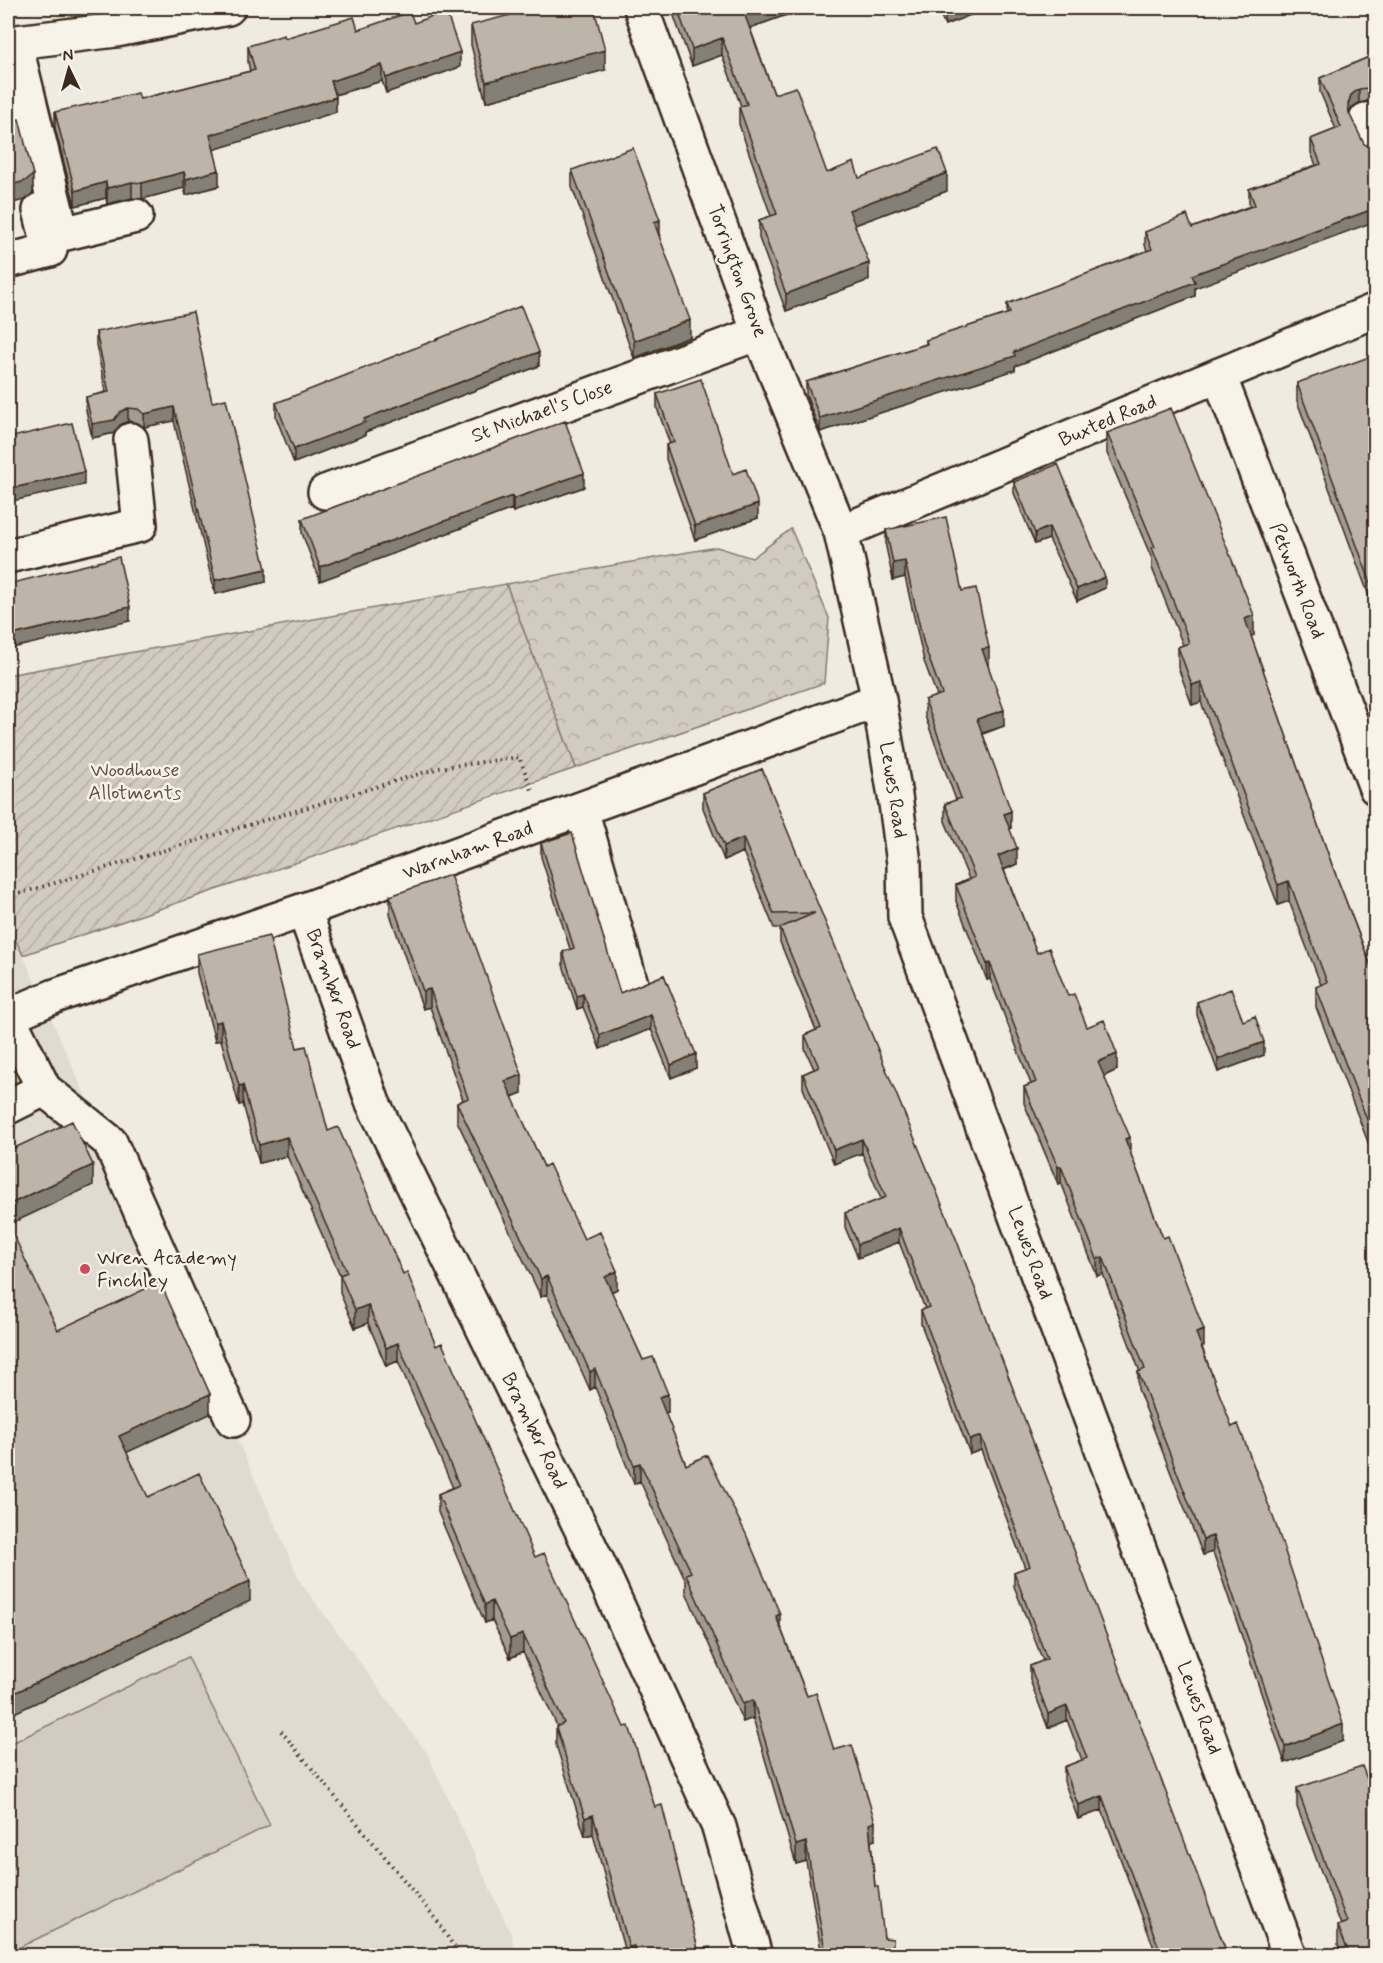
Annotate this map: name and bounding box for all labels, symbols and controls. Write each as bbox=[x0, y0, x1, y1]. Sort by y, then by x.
north arrow bbox=[39, 39, 99, 99]
text: N bbox=[62, 45, 74, 66]
street label: Torrington Grove bbox=[699, 201, 774, 342]
street label: St Michael's Close bbox=[468, 374, 616, 450]
street label: Buxted Road bbox=[1055, 388, 1161, 454]
street label: Petworth Road bbox=[1263, 519, 1331, 643]
street label: Lewes Road bbox=[872, 740, 914, 840]
park label: Woodhouse Allotments bbox=[88, 757, 182, 807]
street label: Warnham Road bbox=[399, 815, 537, 887]
street label: Bramber Road bbox=[299, 925, 367, 1053]
street label: Lewes Road bbox=[1001, 1203, 1059, 1303]
place label: Wren Academy Finchley bbox=[97, 1245, 237, 1295]
marker: Wren Academy Finchley bbox=[78, 1262, 92, 1276]
street label: Bramber Road bbox=[494, 1368, 574, 1494]
street label: Lewes Road bbox=[1170, 1658, 1228, 1758]

